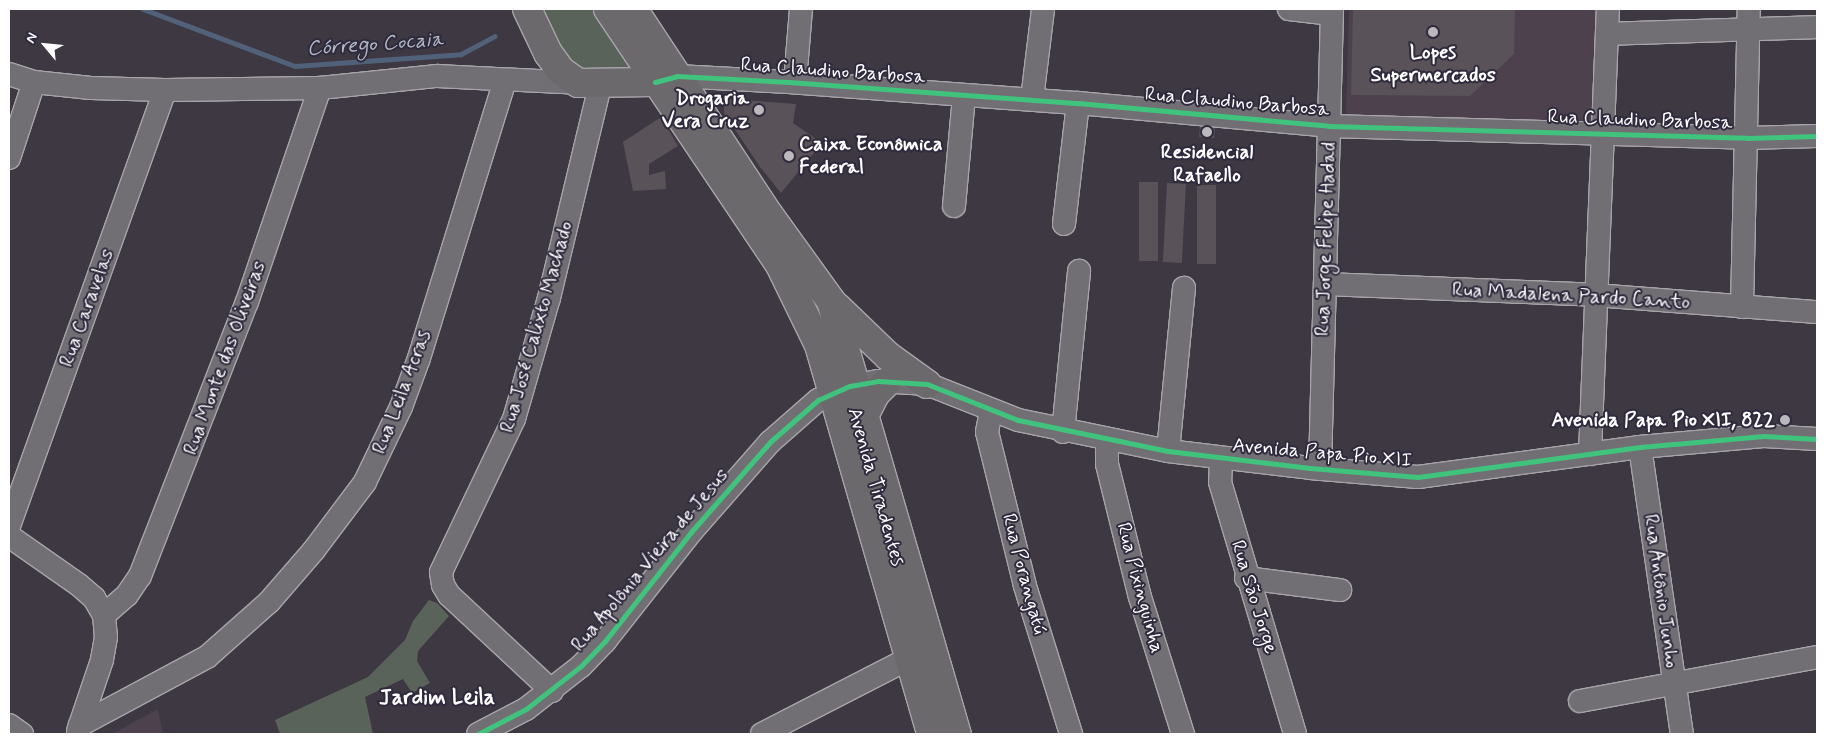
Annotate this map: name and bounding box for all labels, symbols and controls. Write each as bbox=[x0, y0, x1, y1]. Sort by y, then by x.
north arrow bbox=[20, 20, 70, 70]
marker: Lopes Supermercados bbox=[1427, 26, 1439, 38]
water label: Córrego Cocaia bbox=[306, 27, 444, 61]
text: N bbox=[22, 30, 42, 46]
place label: Lopes Supermercados bbox=[1370, 40, 1496, 87]
street label: Rua Claudino Barbosa bbox=[741, 53, 925, 89]
street label: Rua Claudino Barbosa bbox=[1145, 82, 1329, 122]
place label: Drogaria Vera Cruz bbox=[663, 86, 749, 133]
marker: Drogaria Vera Cruz bbox=[753, 104, 765, 116]
street label: Rua Claudino Barbosa bbox=[1549, 105, 1731, 135]
marker: Residencial Rafaello bbox=[1201, 126, 1213, 138]
place label: Caixa Econômica Federal bbox=[799, 132, 942, 179]
place label: Residencial Rafaello bbox=[1161, 140, 1253, 187]
street label: Rua Jorge Felipe Hadad bbox=[1311, 140, 1341, 338]
marker: Caixa Econômica Federal bbox=[783, 150, 795, 162]
street label: Rua José Calixto Machado bbox=[495, 217, 579, 437]
street label: Rua Caravelas bbox=[55, 248, 119, 368]
street label: Rua Monte das Oliveiras bbox=[179, 257, 271, 459]
street label: Rua Madalena Pardo Canto bbox=[1456, 278, 1686, 314]
street label: Rua Leila Acras bbox=[368, 327, 436, 457]
street label: Avenida Tiradentes bbox=[843, 407, 909, 567]
place label: Avenida Papa Pio XII, 822 bbox=[1550, 408, 1775, 432]
marker: Avenida Papa Pio XII, 822 bbox=[1779, 414, 1791, 426]
street label: Avenida Papa Pio XII bbox=[1231, 433, 1413, 473]
street label: Rua Apolônia Vieira de Jesus bbox=[567, 464, 733, 656]
street label: Rua Porangatú bbox=[996, 511, 1052, 637]
street label: Rua Antônio Junho bbox=[1638, 514, 1684, 668]
street label: Rua Pixinguinha bbox=[1111, 519, 1169, 657]
street label: Rua São Jorge bbox=[1225, 537, 1283, 657]
district label: Jardim Leila bbox=[378, 686, 496, 712]

